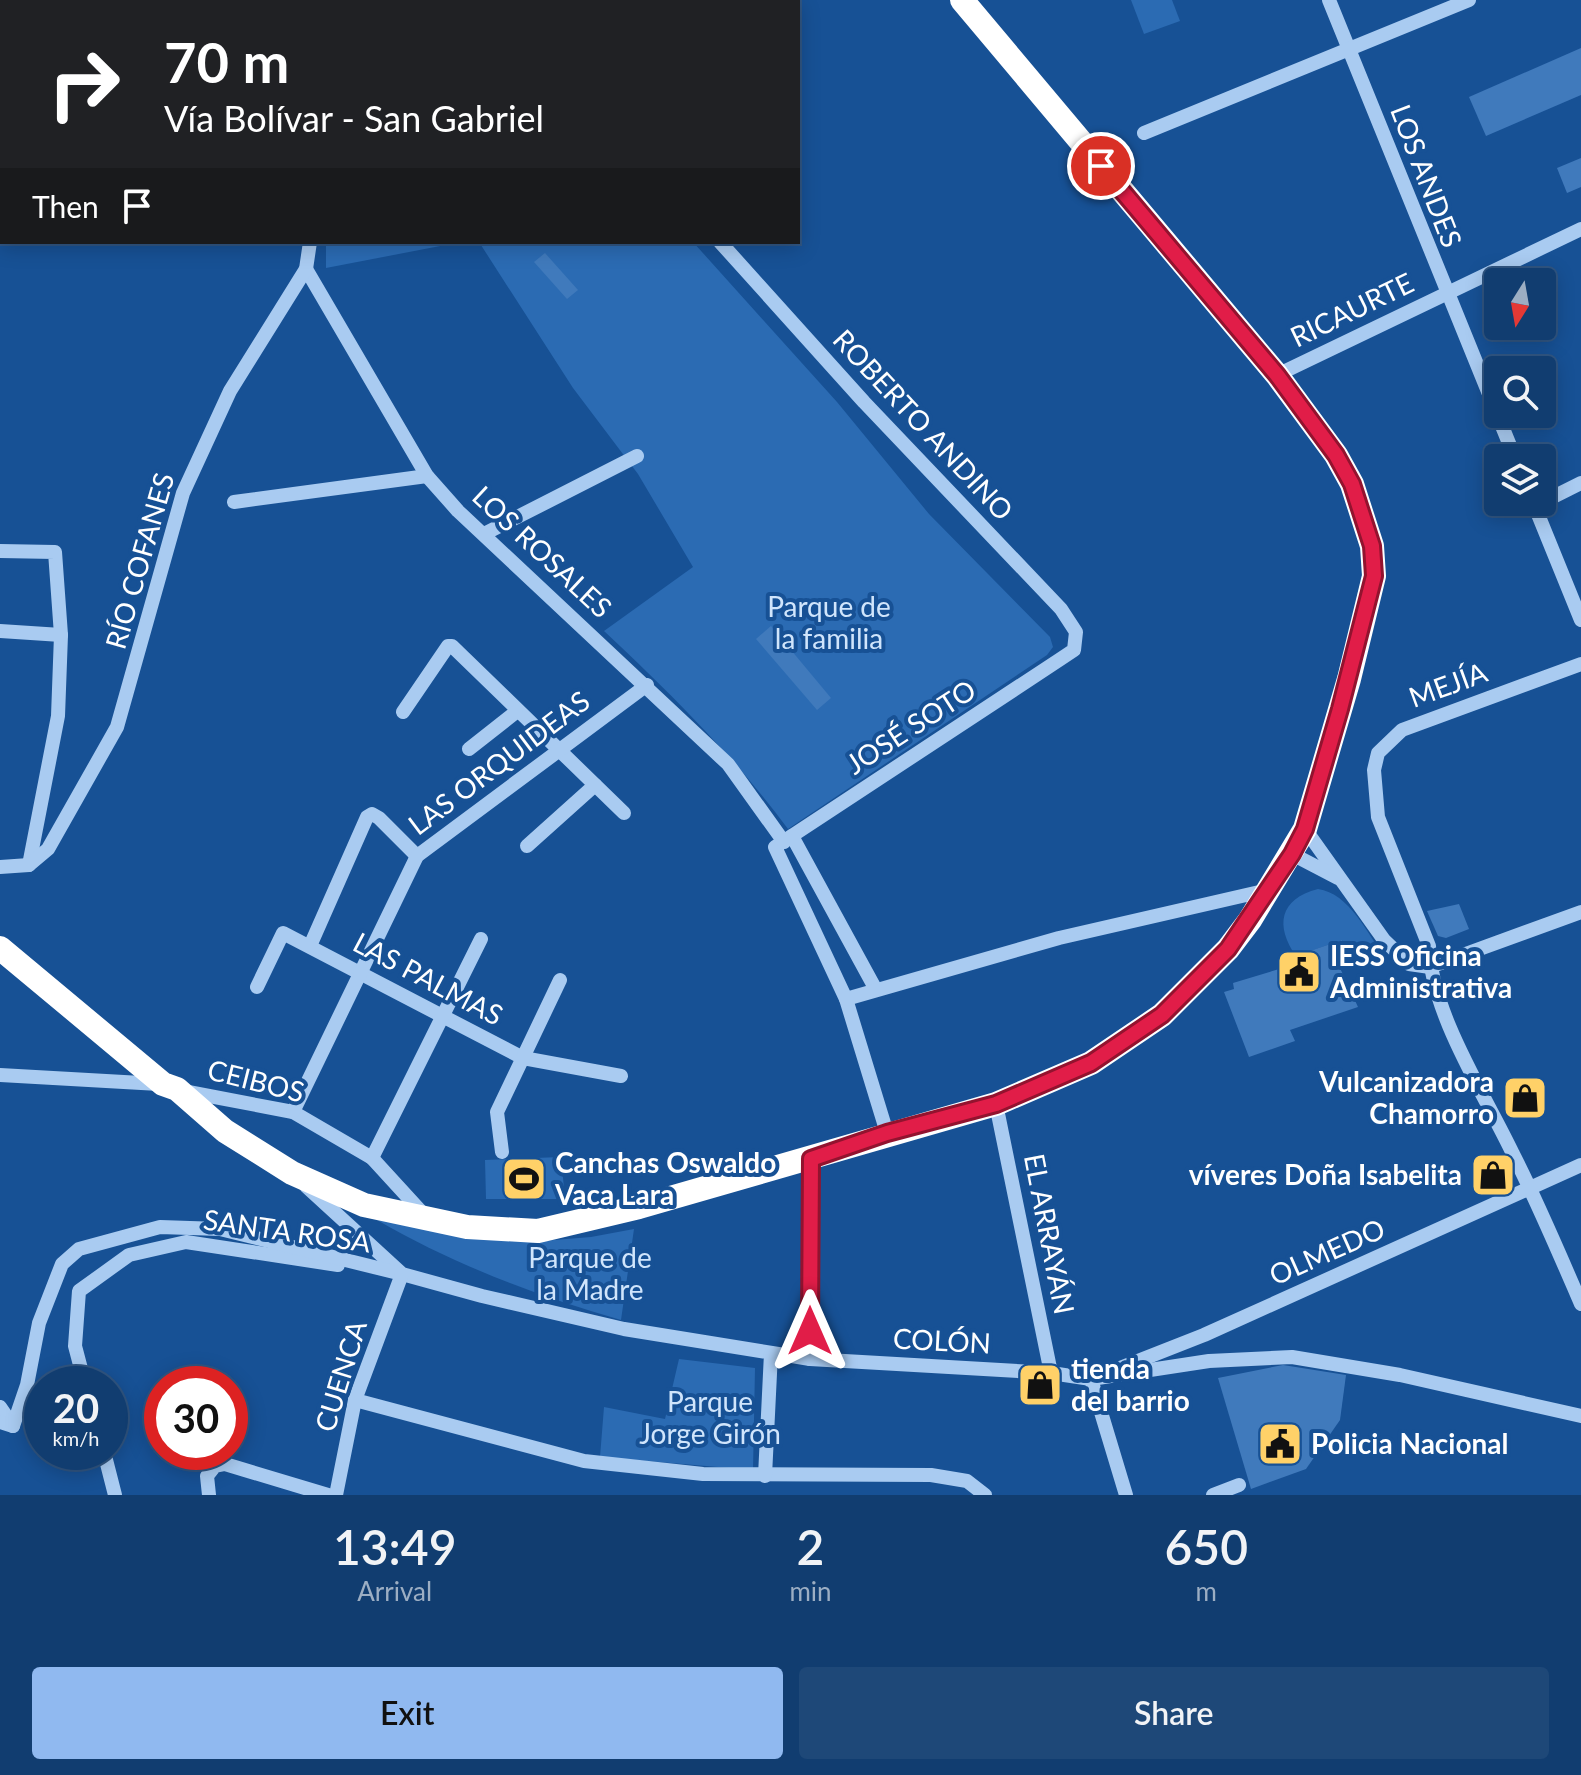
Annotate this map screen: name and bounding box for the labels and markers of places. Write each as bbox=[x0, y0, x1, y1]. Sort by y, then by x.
pin bbox=[1067, 132, 1135, 200]
place label: IESS Oficina Administrativa bbox=[1329, 938, 1512, 1004]
public building icon: IESS Oficina Administrativa bbox=[1275, 948, 1323, 996]
place label: Vulcanizadora Chamorro bbox=[1318, 1064, 1494, 1130]
shop icon: Vulcanizadora Chamorro bbox=[1501, 1074, 1549, 1122]
place label: Canchas Oswaldo Vaca Lara bbox=[554, 1145, 776, 1211]
shop icon: víveres Doña Isabelita bbox=[1469, 1151, 1517, 1199]
sports icon: Canchas Oswaldo Vaca Lara bbox=[500, 1155, 548, 1203]
place label: víveres Doña Isabelita bbox=[1189, 1157, 1462, 1191]
place label: tienda del barrio bbox=[1071, 1351, 1190, 1417]
shop icon: tienda del barrio bbox=[1016, 1361, 1064, 1409]
public building icon: Policia Nacional bbox=[1256, 1420, 1304, 1468]
place label: Policia Nacional bbox=[1311, 1426, 1509, 1460]

